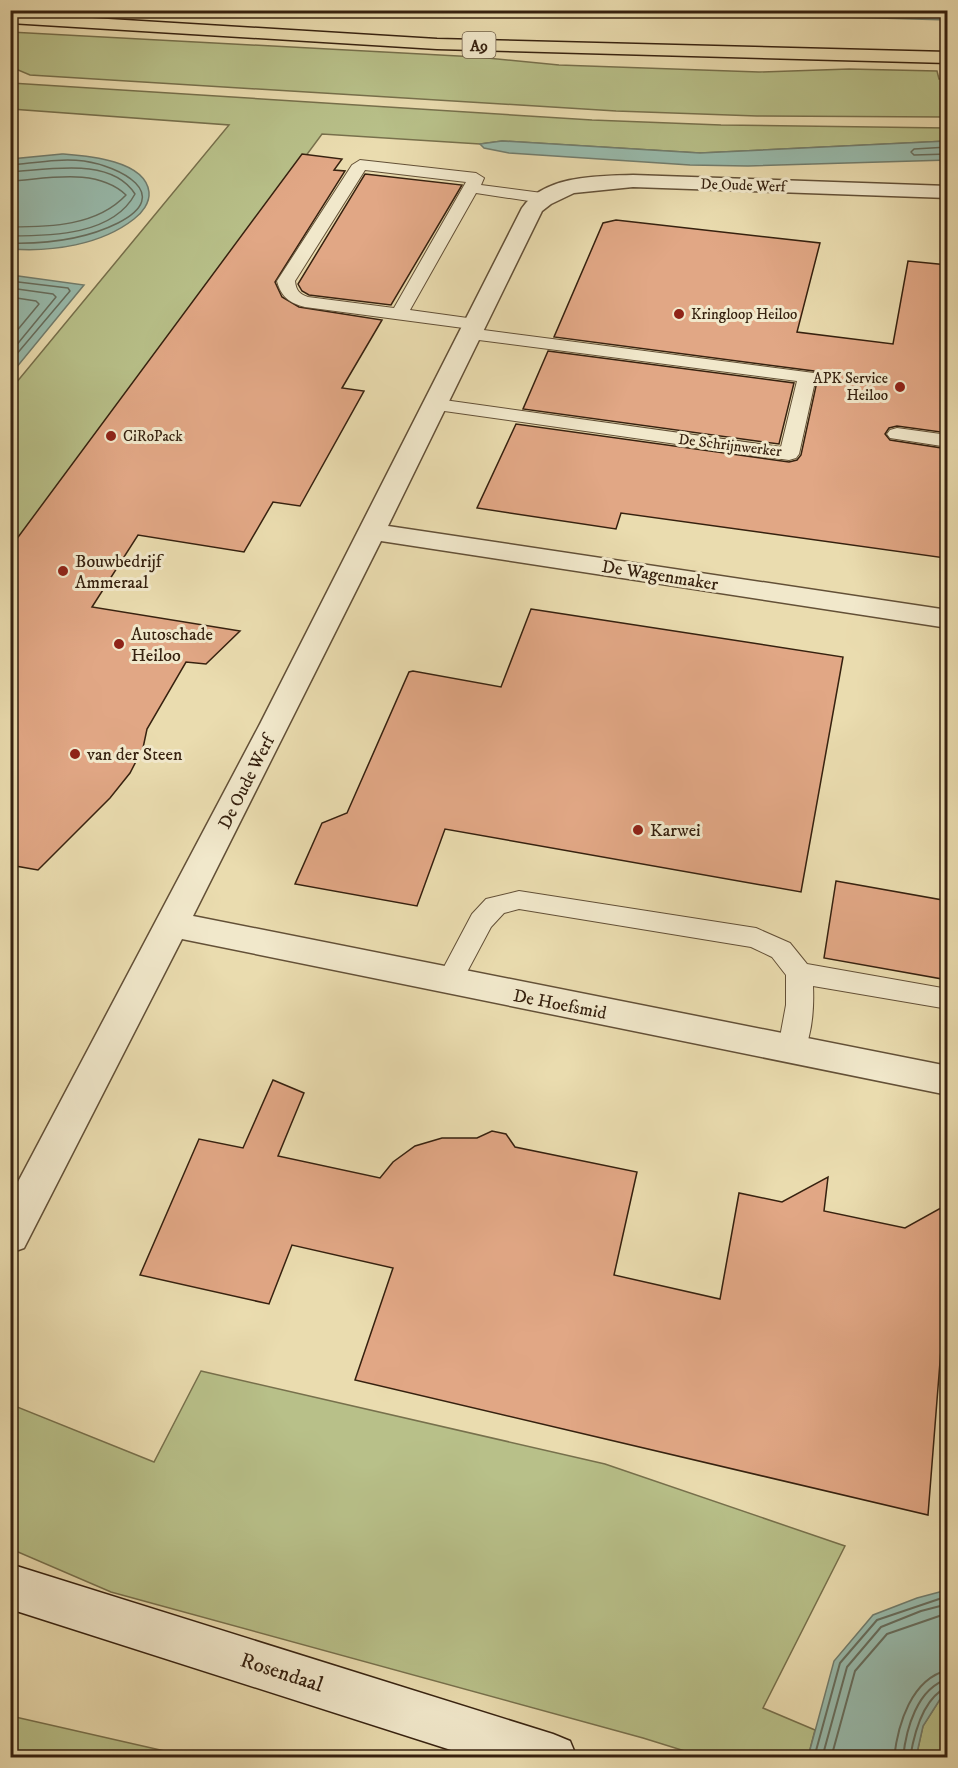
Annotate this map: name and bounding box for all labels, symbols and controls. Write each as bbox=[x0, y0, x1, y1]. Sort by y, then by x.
road number: A9 bbox=[462, 32, 496, 58]
street label: De Oude Werf bbox=[700, 175, 788, 197]
place label: Kringloop Heiloo bbox=[691, 305, 797, 324]
marker: Kringloop Heiloo bbox=[672, 307, 686, 321]
place label: APK Service Heiloo bbox=[813, 369, 888, 405]
marker: APK Service Heiloo bbox=[893, 380, 907, 394]
place label: CiRoPack bbox=[123, 427, 183, 446]
marker: CiRoPack bbox=[104, 429, 118, 443]
street label: De Schrijnwerker bbox=[677, 430, 783, 461]
place label: Bouwbedrijf Ammeraal bbox=[75, 551, 165, 594]
street label: De Wagenmaker bbox=[600, 556, 720, 596]
marker: Bouwbedrijf Ammeraal bbox=[56, 564, 70, 578]
place label: Autoschade Heiloo bbox=[131, 624, 213, 667]
marker: Autoschade Heiloo bbox=[112, 637, 126, 651]
street label: De Oude Werf bbox=[214, 729, 281, 833]
place label: van der Steen bbox=[86, 744, 183, 766]
marker: van der Steen bbox=[68, 747, 82, 761]
place label: Karwei bbox=[650, 820, 701, 842]
marker: Karwei bbox=[631, 823, 645, 837]
street label: De Hoefsmid bbox=[511, 985, 608, 1025]
street label: Rosendaal bbox=[237, 1647, 327, 1699]

